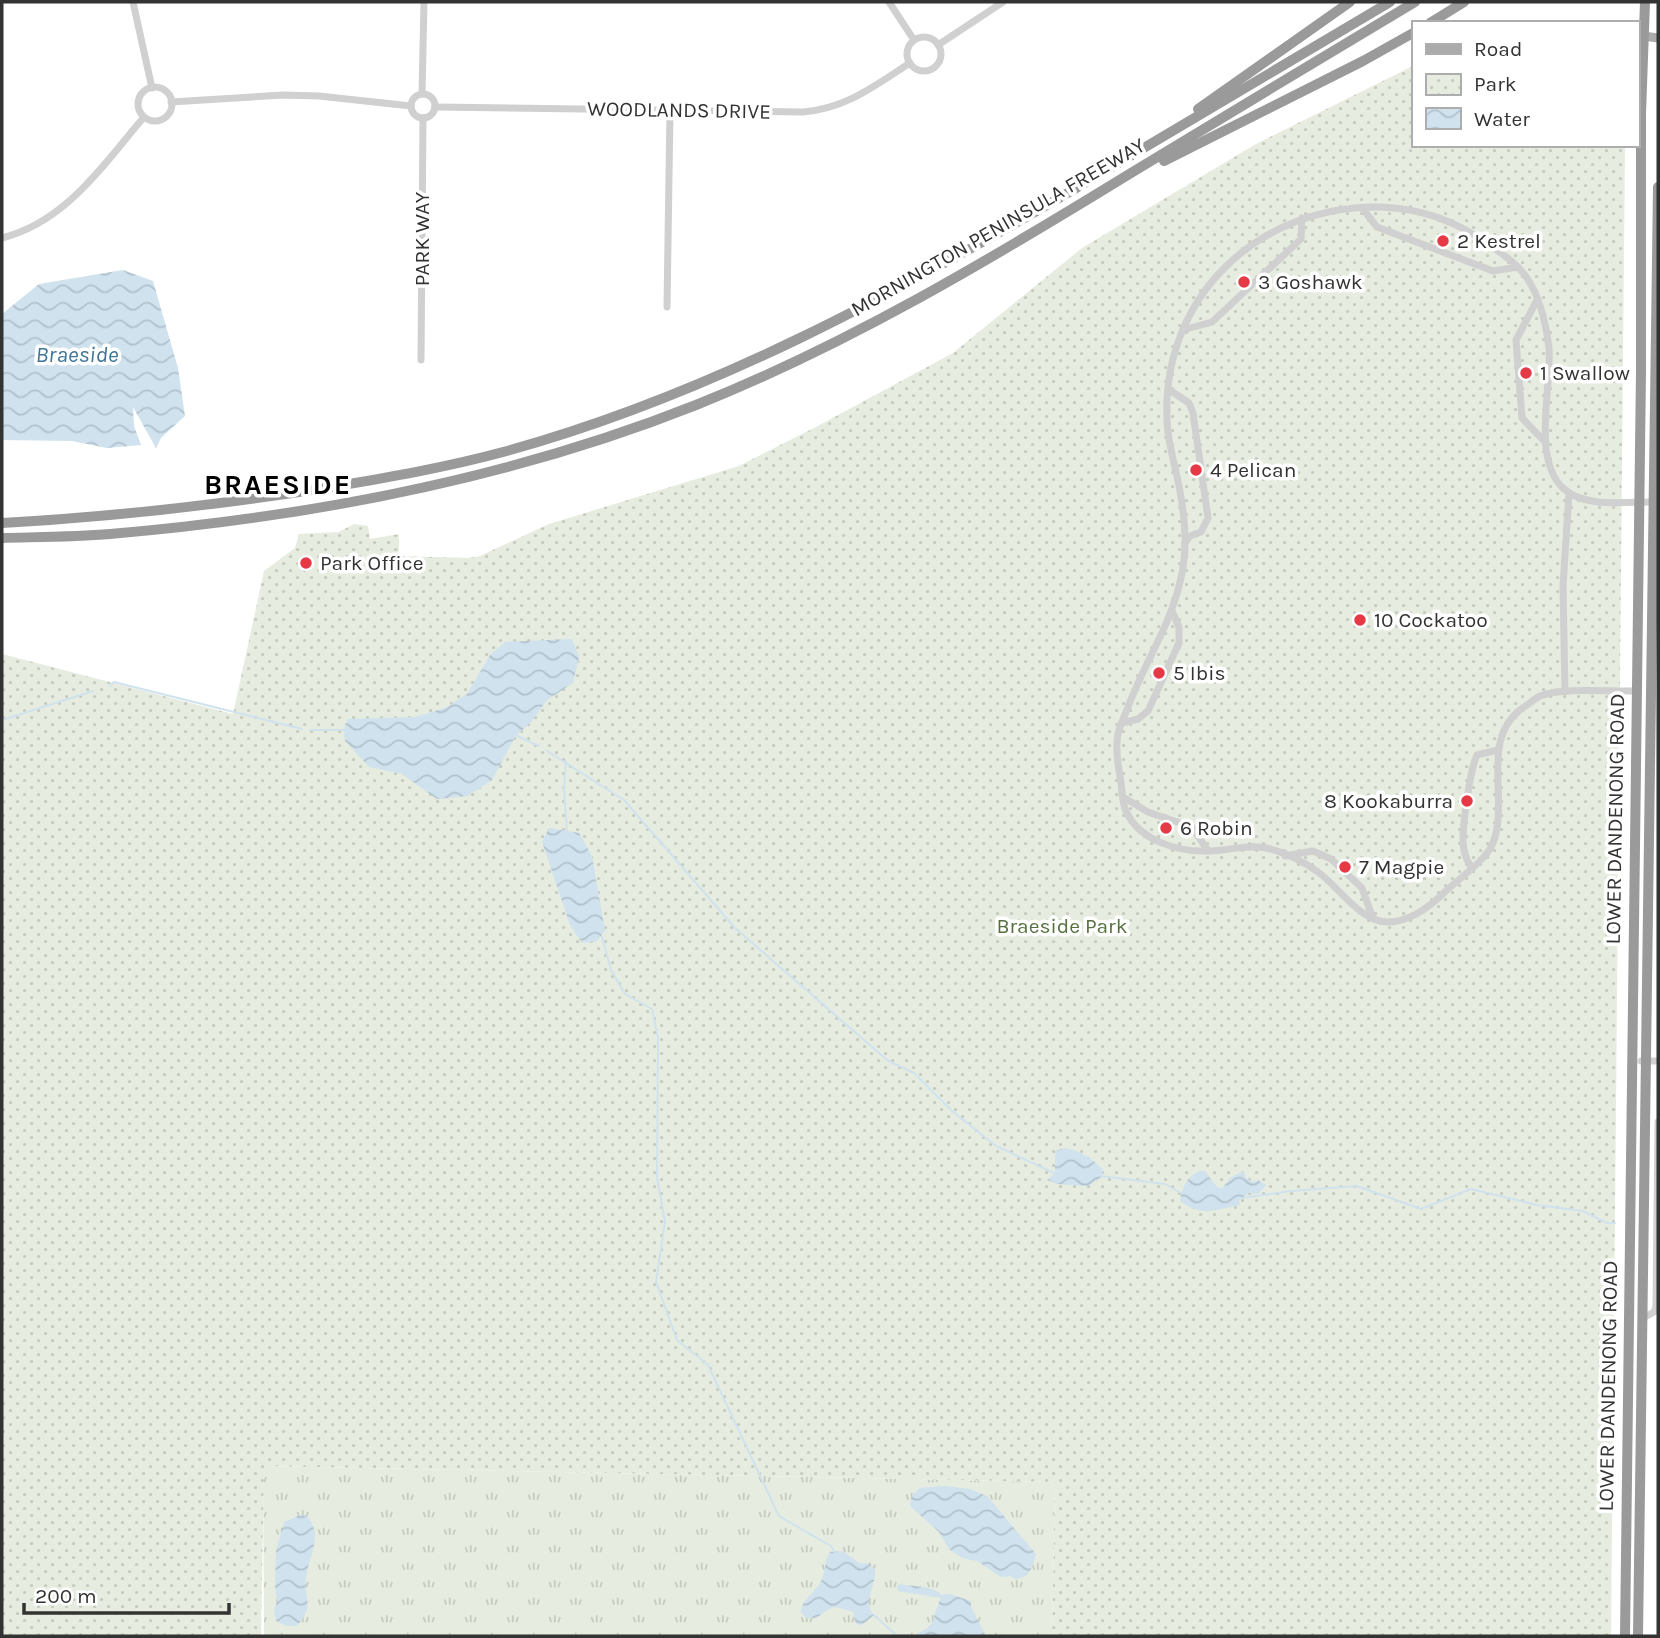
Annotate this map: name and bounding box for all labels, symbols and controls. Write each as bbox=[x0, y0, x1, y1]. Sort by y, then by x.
legend bbox=[1412, 21, 1639, 147]
text: Road bbox=[1474, 37, 1522, 61]
text: Park bbox=[1474, 72, 1517, 96]
street label: WOODLANDS DRIVE bbox=[587, 96, 771, 124]
text: Water bbox=[1474, 107, 1530, 131]
street label: MORNINGTON PENINSULA FREEWAY bbox=[847, 132, 1150, 321]
street label: PARK WAY bbox=[410, 191, 434, 286]
place label: 2 Kestrel bbox=[1457, 229, 1541, 253]
marker: 2 Kestrel bbox=[1435, 233, 1451, 249]
place label: 3 Goshawk bbox=[1258, 270, 1363, 294]
marker: 3 Goshawk bbox=[1236, 274, 1252, 290]
water label: Braeside bbox=[35, 341, 119, 368]
place label: 1 Swallow bbox=[1540, 361, 1630, 385]
marker: 1 Swallow bbox=[1518, 365, 1534, 381]
place label: 4 Pelican bbox=[1210, 458, 1296, 482]
marker: 4 Pelican bbox=[1188, 462, 1204, 478]
district label: BRAESIDE bbox=[204, 468, 352, 501]
place label: Park Office bbox=[320, 551, 423, 575]
marker: Park Office bbox=[298, 555, 314, 571]
place label: 10 Cockatoo bbox=[1374, 608, 1488, 632]
marker: 10 Cockatoo bbox=[1352, 612, 1368, 628]
place label: 5 Ibis bbox=[1173, 661, 1225, 685]
marker: 5 Ibis bbox=[1151, 665, 1167, 681]
street label: LOWER DANDENONG ROAD bbox=[1601, 693, 1629, 945]
place label: 8 Kookaburra bbox=[1324, 789, 1453, 813]
marker: 8 Kookaburra bbox=[1459, 793, 1475, 809]
place label: 6 Robin bbox=[1180, 816, 1253, 840]
marker: 6 Robin bbox=[1158, 820, 1174, 836]
place label: 7 Magpie bbox=[1359, 855, 1444, 879]
marker: 7 Magpie bbox=[1337, 859, 1353, 875]
park label: Braeside Park bbox=[996, 914, 1128, 938]
street label: LOWER DANDENONG ROAD bbox=[1594, 1260, 1622, 1512]
scale bar bbox=[24, 1572, 229, 1616]
text: 200 m bbox=[35, 1584, 97, 1608]

